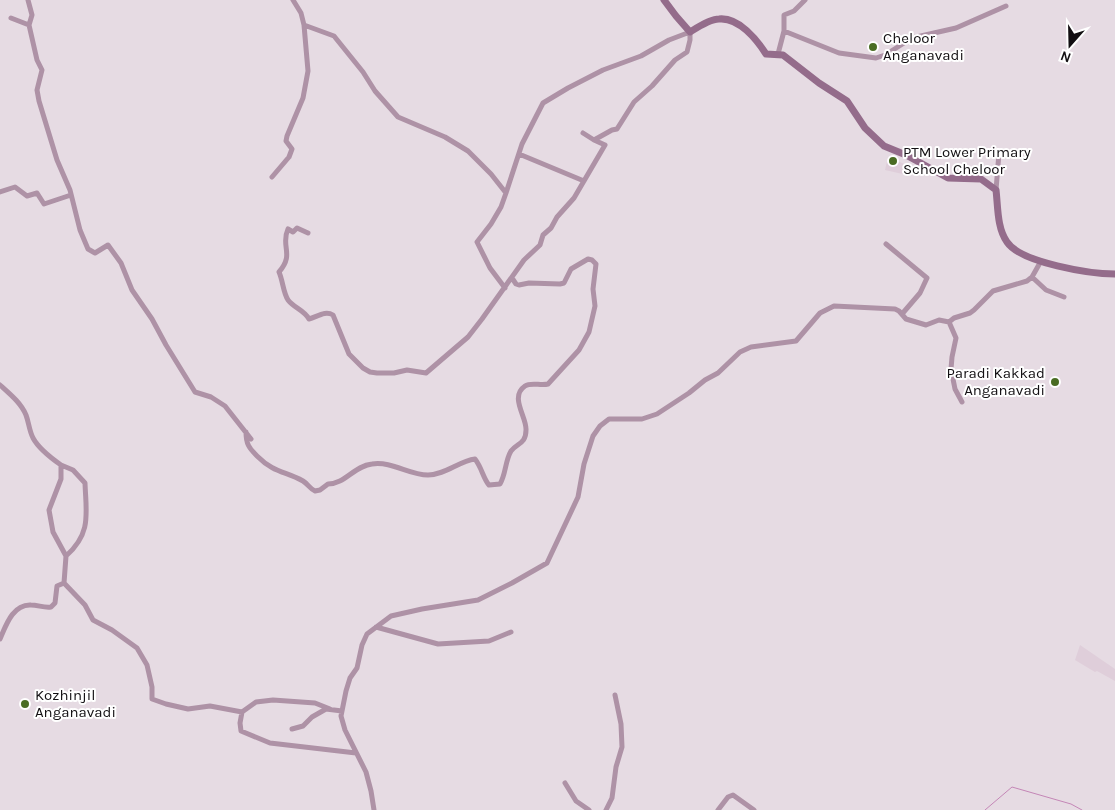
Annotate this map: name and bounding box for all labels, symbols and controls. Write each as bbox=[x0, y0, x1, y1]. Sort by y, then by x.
north arrow bbox=[1045, 20, 1095, 70]
place label: Cheloor Anganavadi bbox=[883, 29, 964, 64]
marker: Cheloor Anganavadi bbox=[867, 41, 879, 53]
text: N bbox=[1058, 47, 1073, 66]
place label: PTM Lower Primary School Cheloor bbox=[903, 143, 1031, 178]
marker: PTM Lower Primary School Cheloor bbox=[887, 155, 899, 167]
place label: Paradi Kakkad Anganavadi bbox=[946, 364, 1045, 399]
marker: Paradi Kakkad Anganavadi bbox=[1049, 376, 1061, 388]
place label: Kozhinjil Anganavadi bbox=[35, 686, 116, 721]
marker: Kozhinjil Anganavadi bbox=[19, 698, 31, 710]

